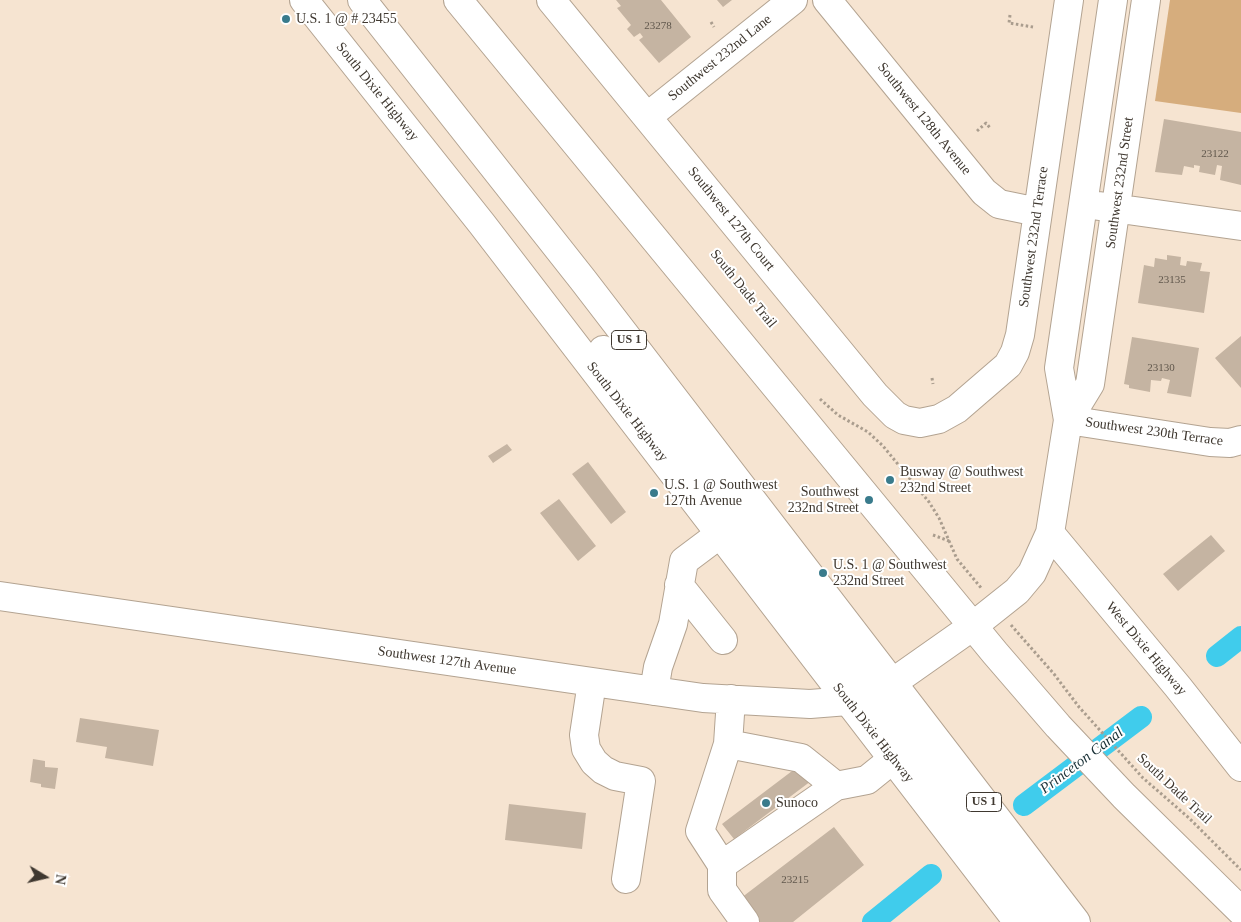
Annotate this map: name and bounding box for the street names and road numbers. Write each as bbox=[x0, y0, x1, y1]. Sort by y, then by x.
street label: Southwest 232nd Lane bbox=[665, 11, 775, 105]
street label: South Dixie Highway bbox=[332, 39, 422, 145]
street label: Southwest 128th Avenue bbox=[874, 59, 974, 179]
street label: Southwest 232nd Street bbox=[1102, 116, 1138, 250]
street label: Southwest 127th Court bbox=[684, 164, 778, 274]
street label: Southwest 232nd Terrace bbox=[1016, 165, 1052, 309]
street label: South Dade Trail bbox=[706, 246, 780, 332]
road number: US 1 bbox=[612, 330, 646, 350]
street label: South Dixie Highway bbox=[583, 359, 671, 465]
street label: Southwest 230th Terrace bbox=[1084, 414, 1224, 450]
street label: West Dixie Highway bbox=[1102, 599, 1190, 699]
street label: Southwest 127th Avenue bbox=[377, 643, 517, 679]
street label: South Dixie Highway bbox=[829, 680, 917, 786]
street label: South Dade Trail bbox=[1133, 750, 1215, 828]
road number: US 1 bbox=[966, 792, 1002, 812]

